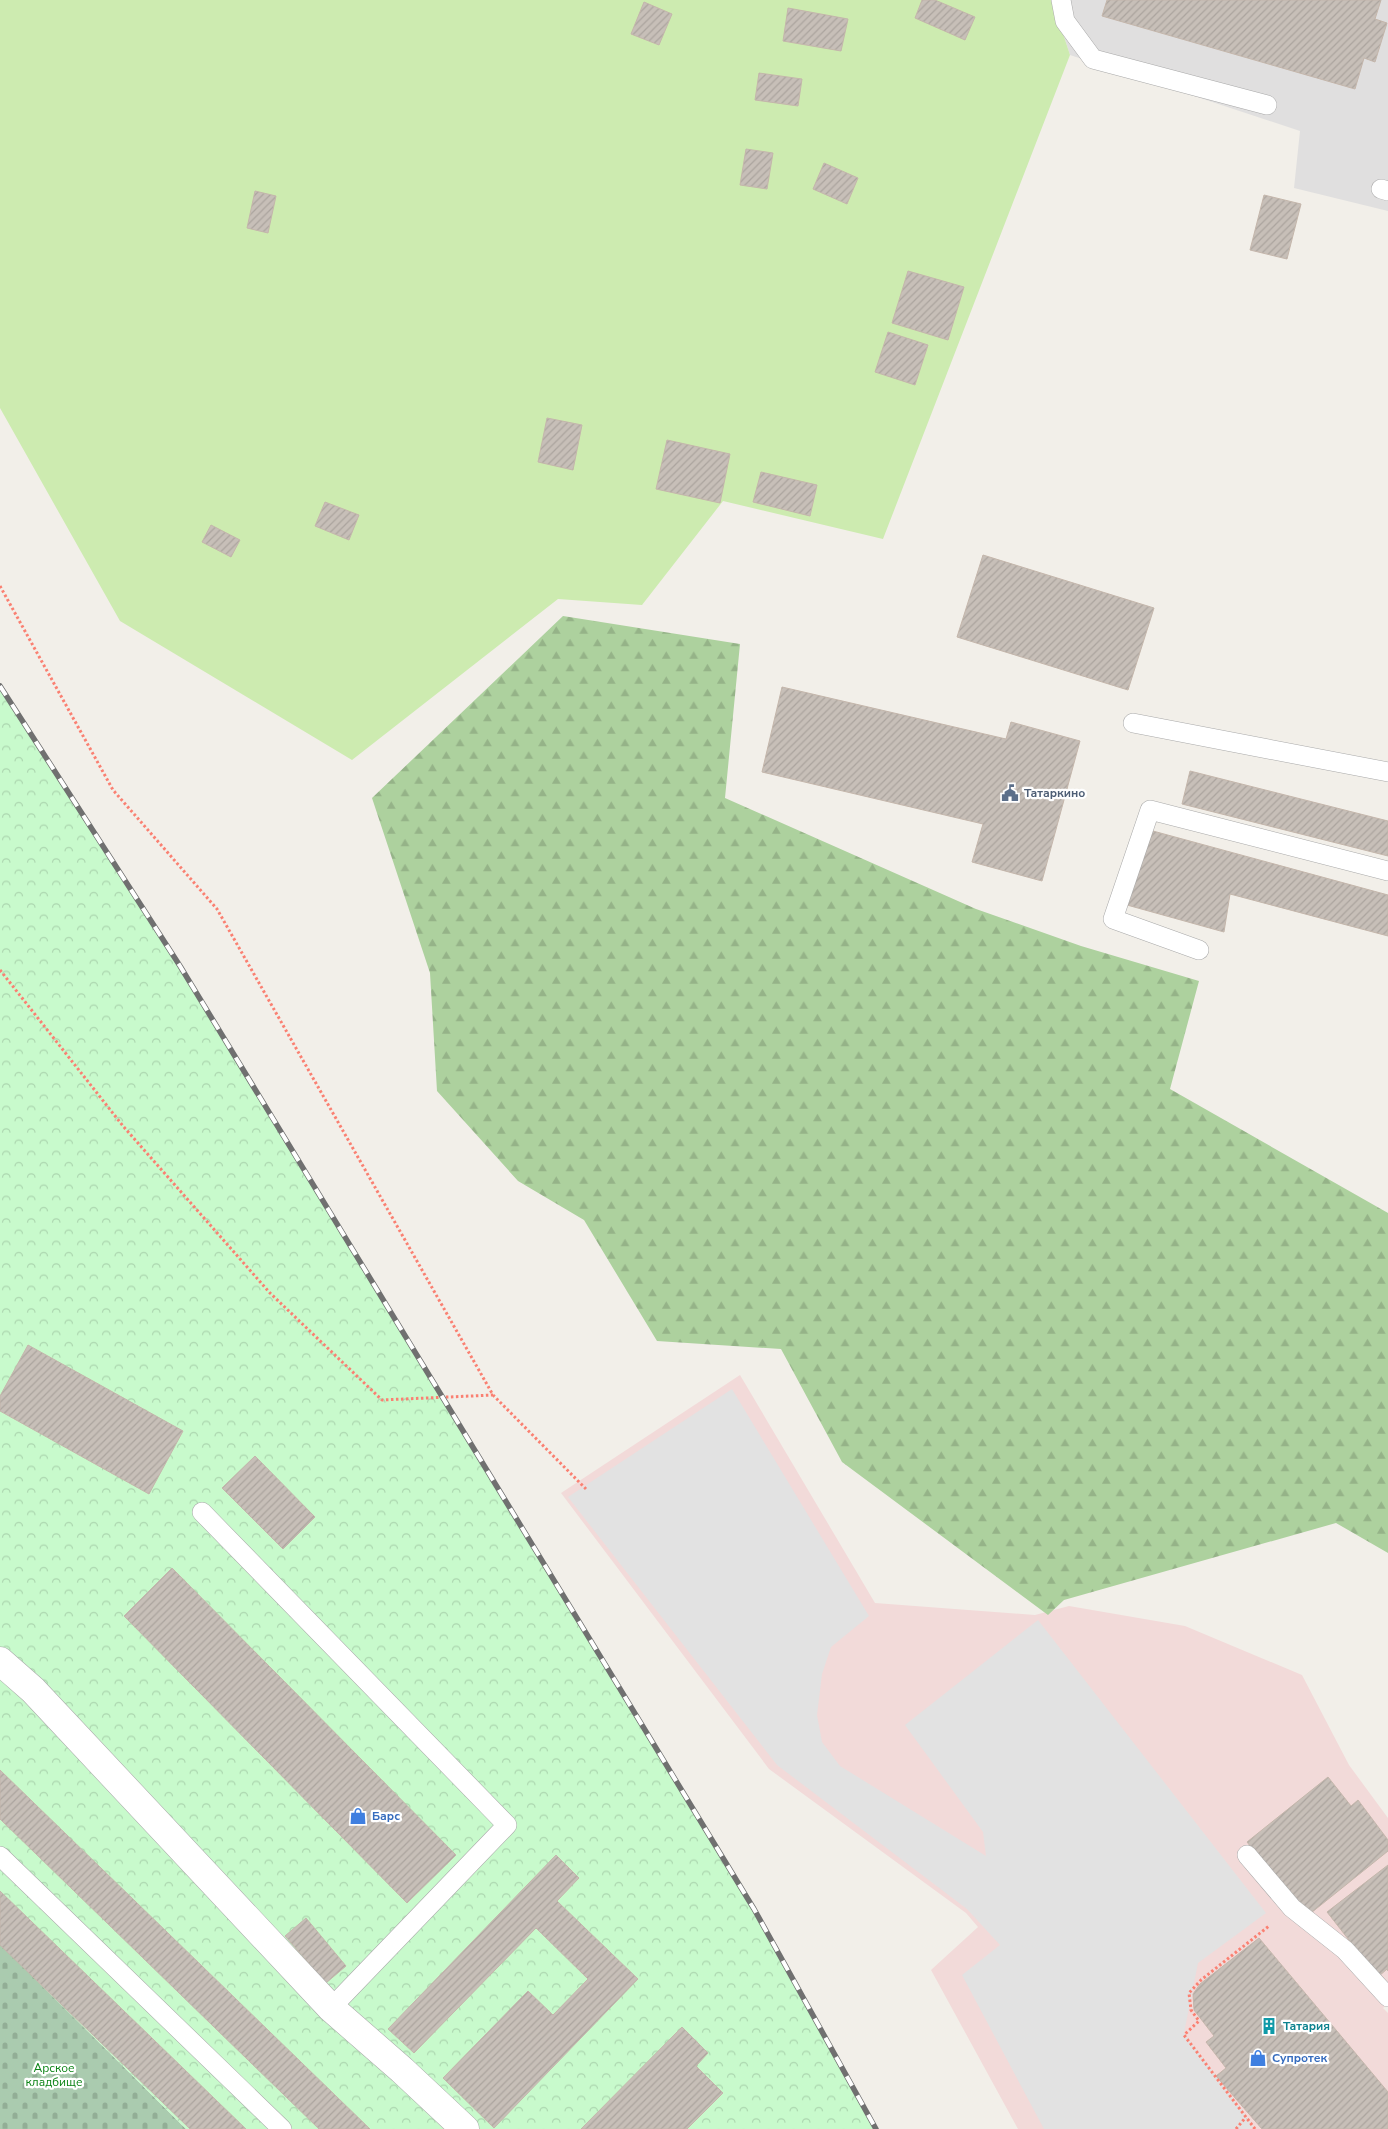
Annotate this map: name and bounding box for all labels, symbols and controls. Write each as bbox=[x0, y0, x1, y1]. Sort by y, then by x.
public building icon: Татаркино bbox=[1000, 783, 1020, 803]
place label: Татаркино bbox=[1024, 785, 1085, 801]
shop icon: Барс bbox=[348, 1806, 368, 1826]
place label: Барс bbox=[372, 1808, 400, 1824]
building icon: Татария bbox=[1259, 2016, 1279, 2036]
place label: Татария bbox=[1283, 2018, 1330, 2034]
shop icon: Супротек bbox=[1248, 2048, 1268, 2068]
place label: Супротек bbox=[1272, 2050, 1327, 2066]
park label: Арское кладбище bbox=[26, 2060, 82, 2090]

